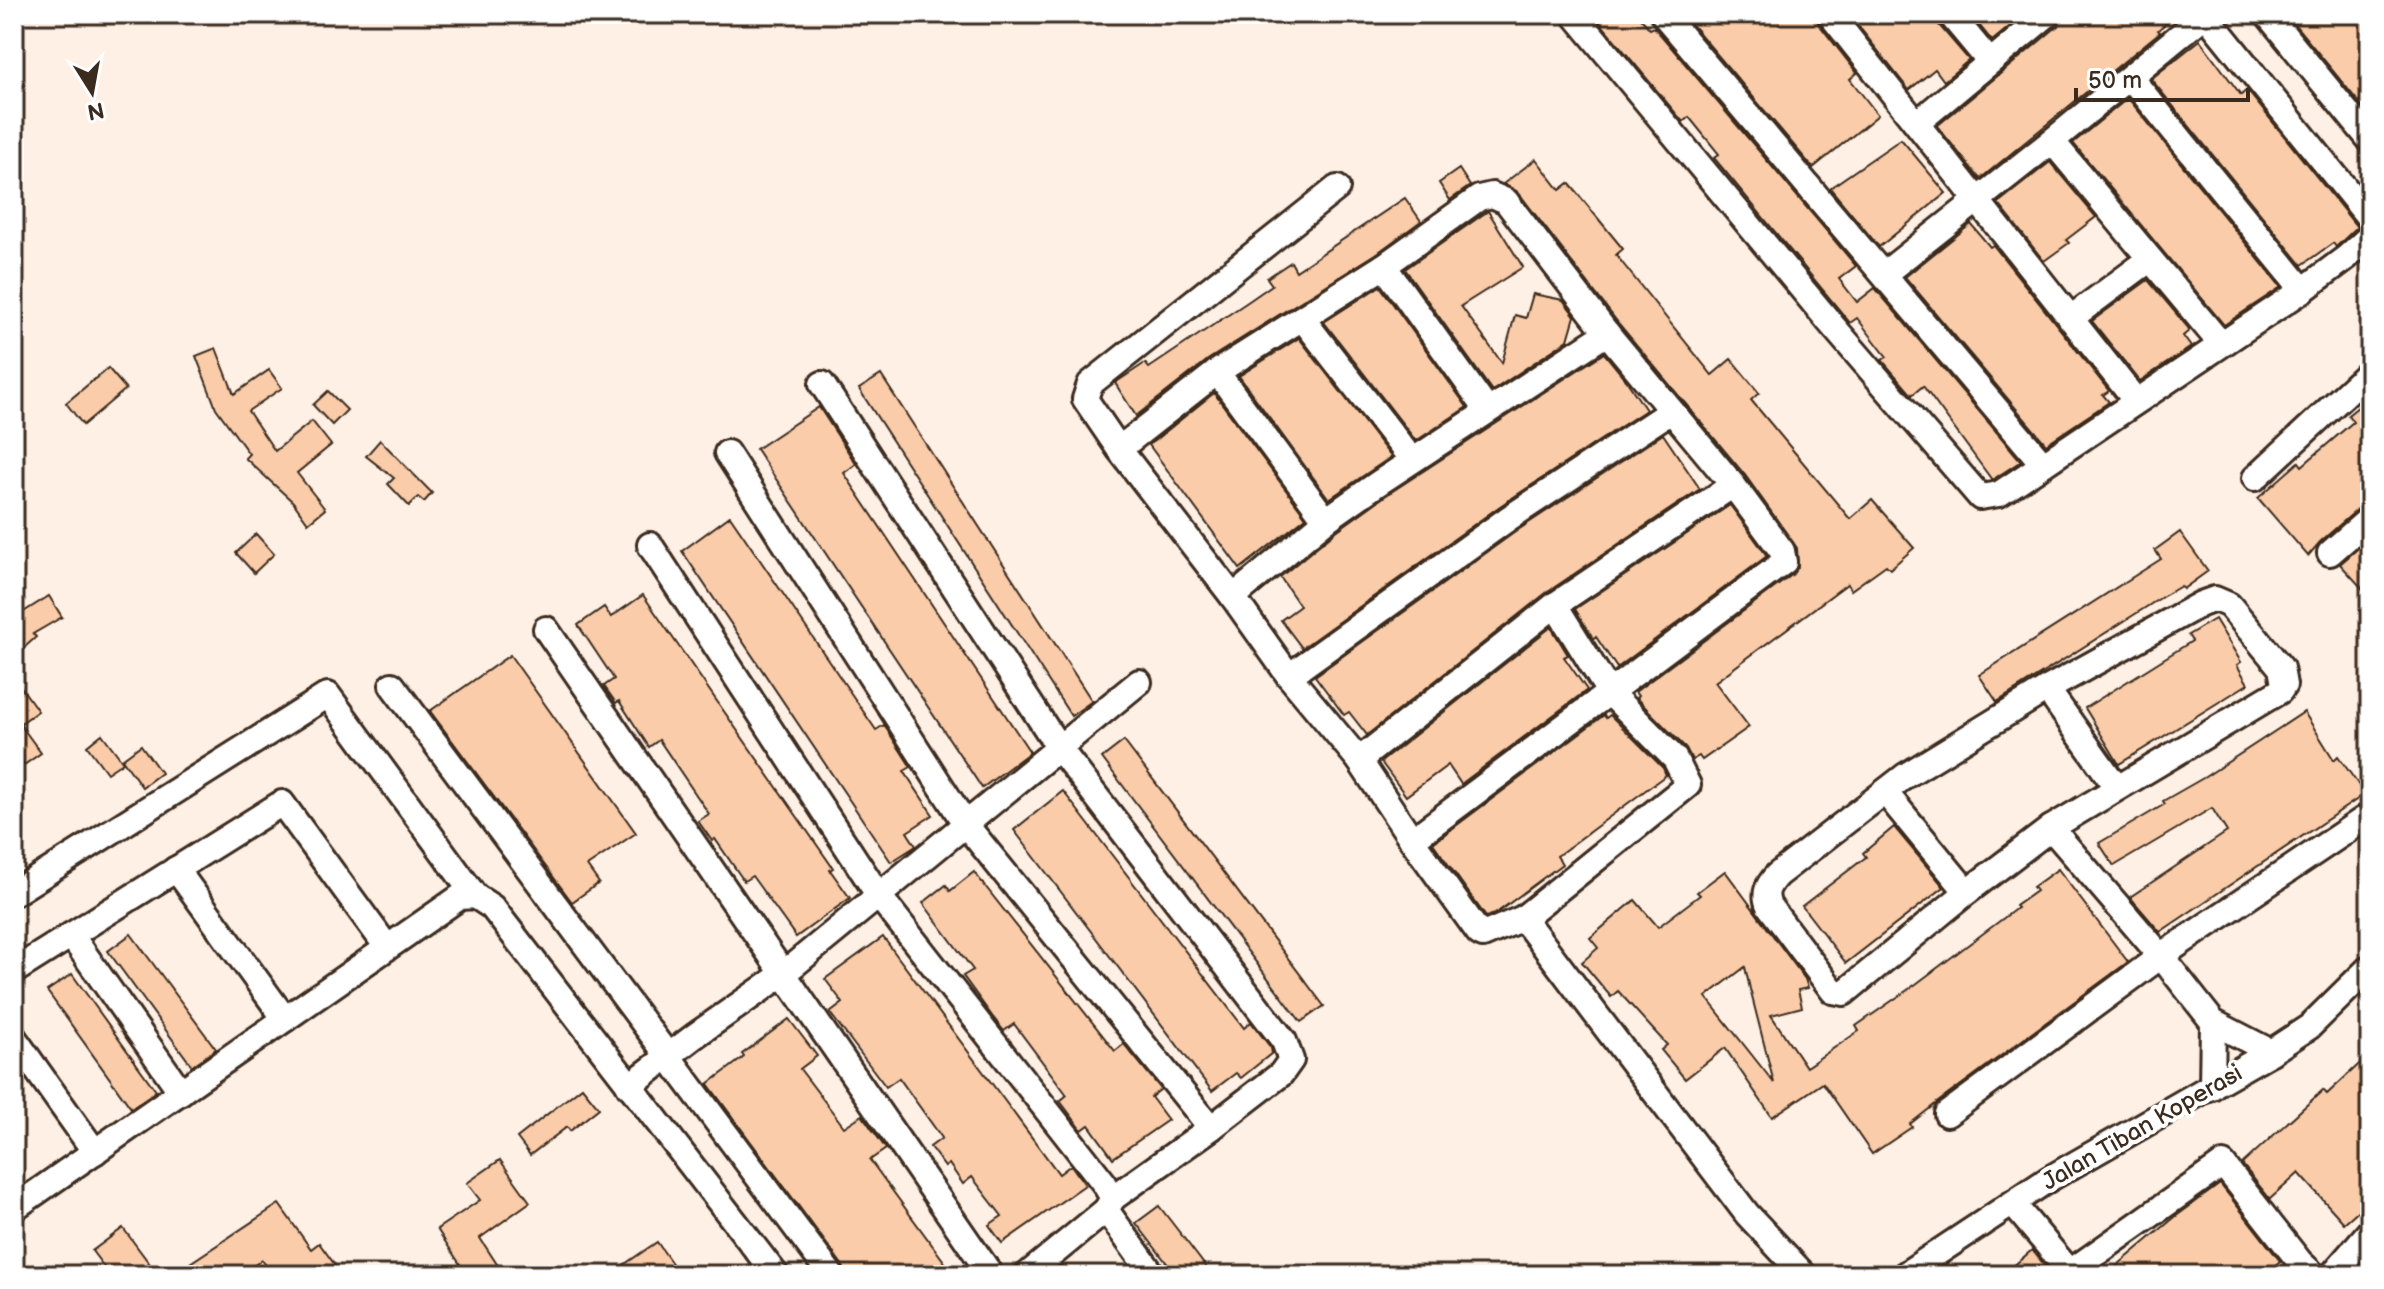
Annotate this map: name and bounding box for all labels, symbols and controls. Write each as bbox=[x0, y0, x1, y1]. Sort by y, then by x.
north arrow bbox=[52, 52, 132, 132]
scale bar bbox=[2076, 52, 2248, 102]
text: 50 m bbox=[2088, 66, 2142, 95]
text: N bbox=[85, 95, 106, 125]
street label: Jalan Tiban Koperasi bbox=[2037, 1058, 2247, 1197]

